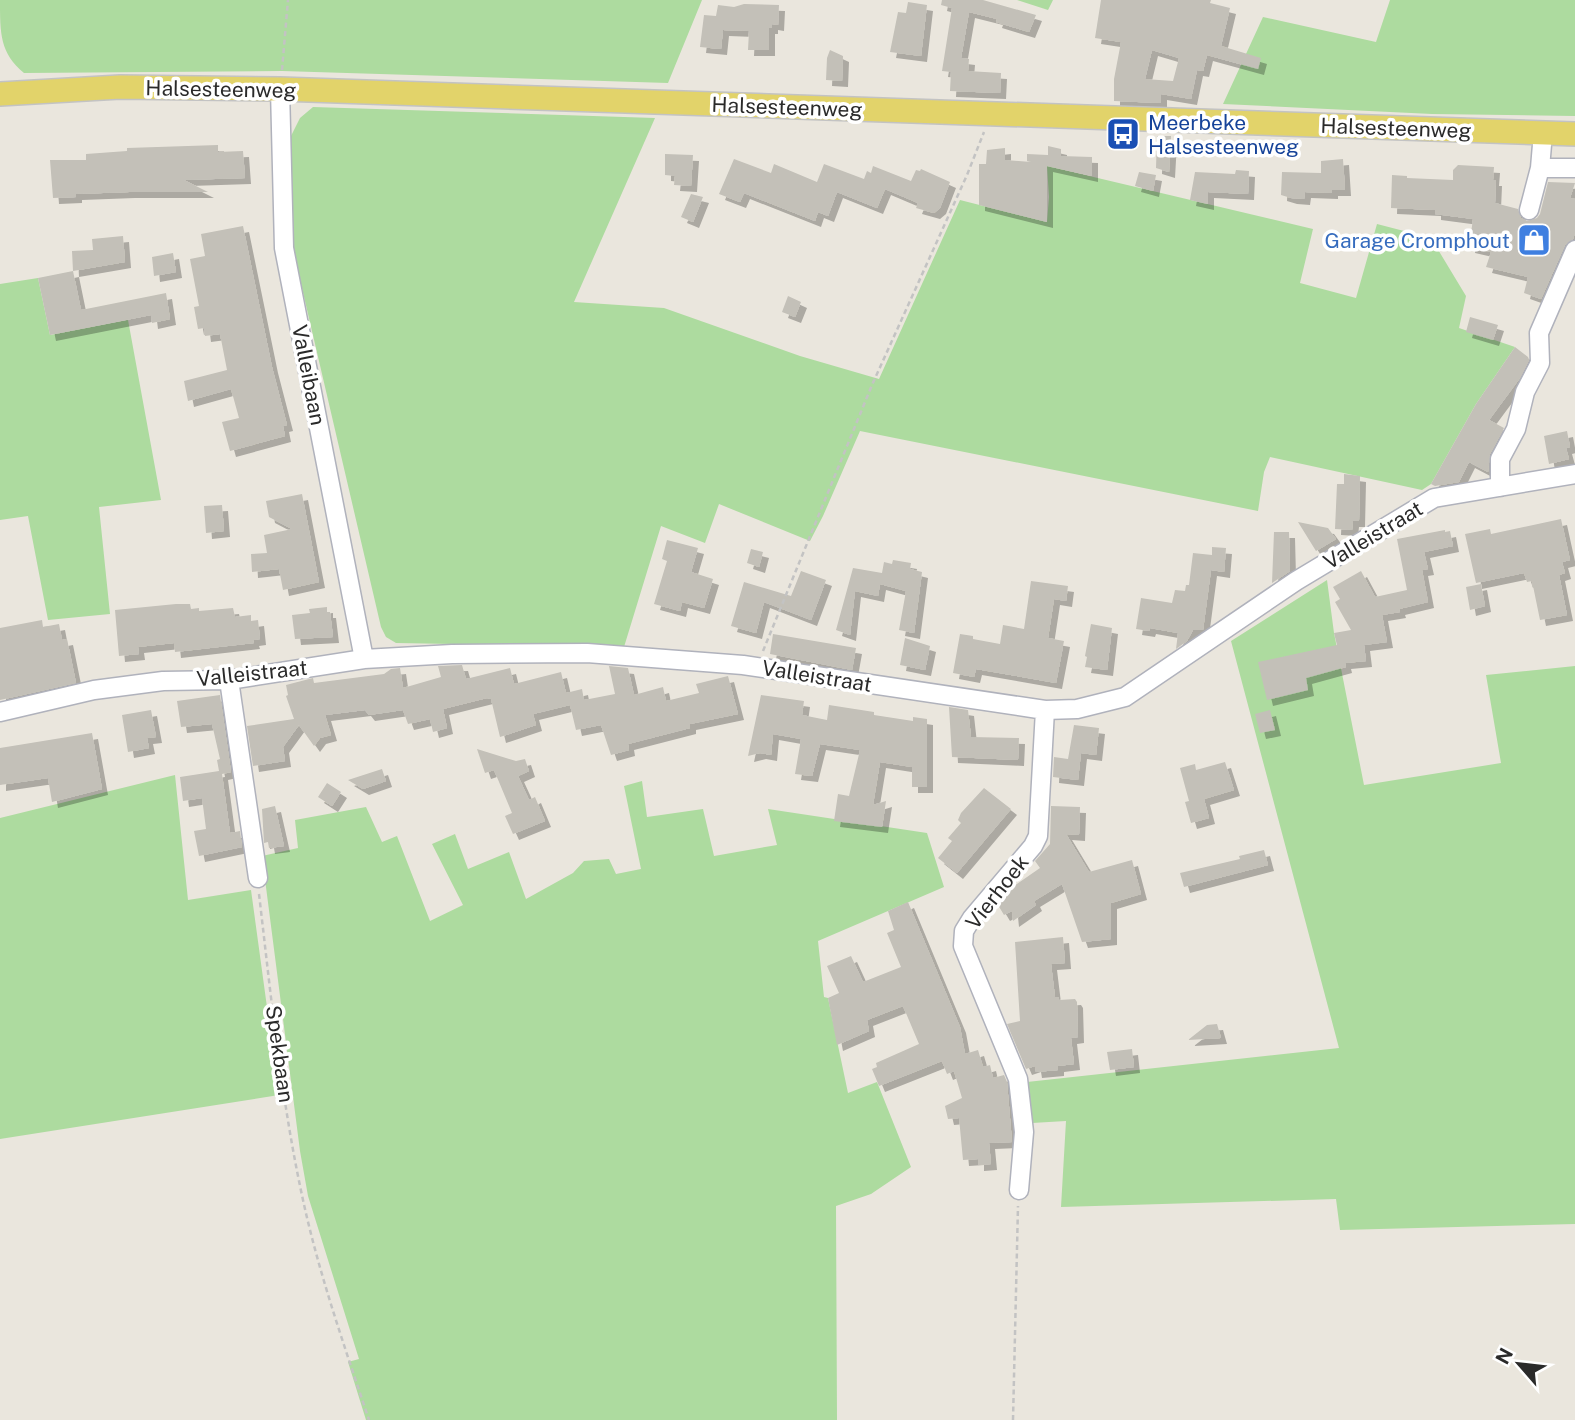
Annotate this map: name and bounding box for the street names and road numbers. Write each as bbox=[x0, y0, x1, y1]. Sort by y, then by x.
street label: Halsesteenweg bbox=[145, 75, 297, 103]
street label: Halsesteenweg bbox=[711, 92, 863, 122]
street label: Halsesteenweg bbox=[1320, 113, 1472, 143]
street label: Valleibaan bbox=[287, 323, 331, 427]
street label: Valleistraat bbox=[1319, 496, 1427, 574]
street label: Valleistraat bbox=[195, 655, 309, 691]
street label: Valleistraat bbox=[760, 655, 874, 697]
street label: Vierhoek bbox=[960, 850, 1034, 934]
street label: Spekbaan bbox=[261, 1004, 299, 1104]

